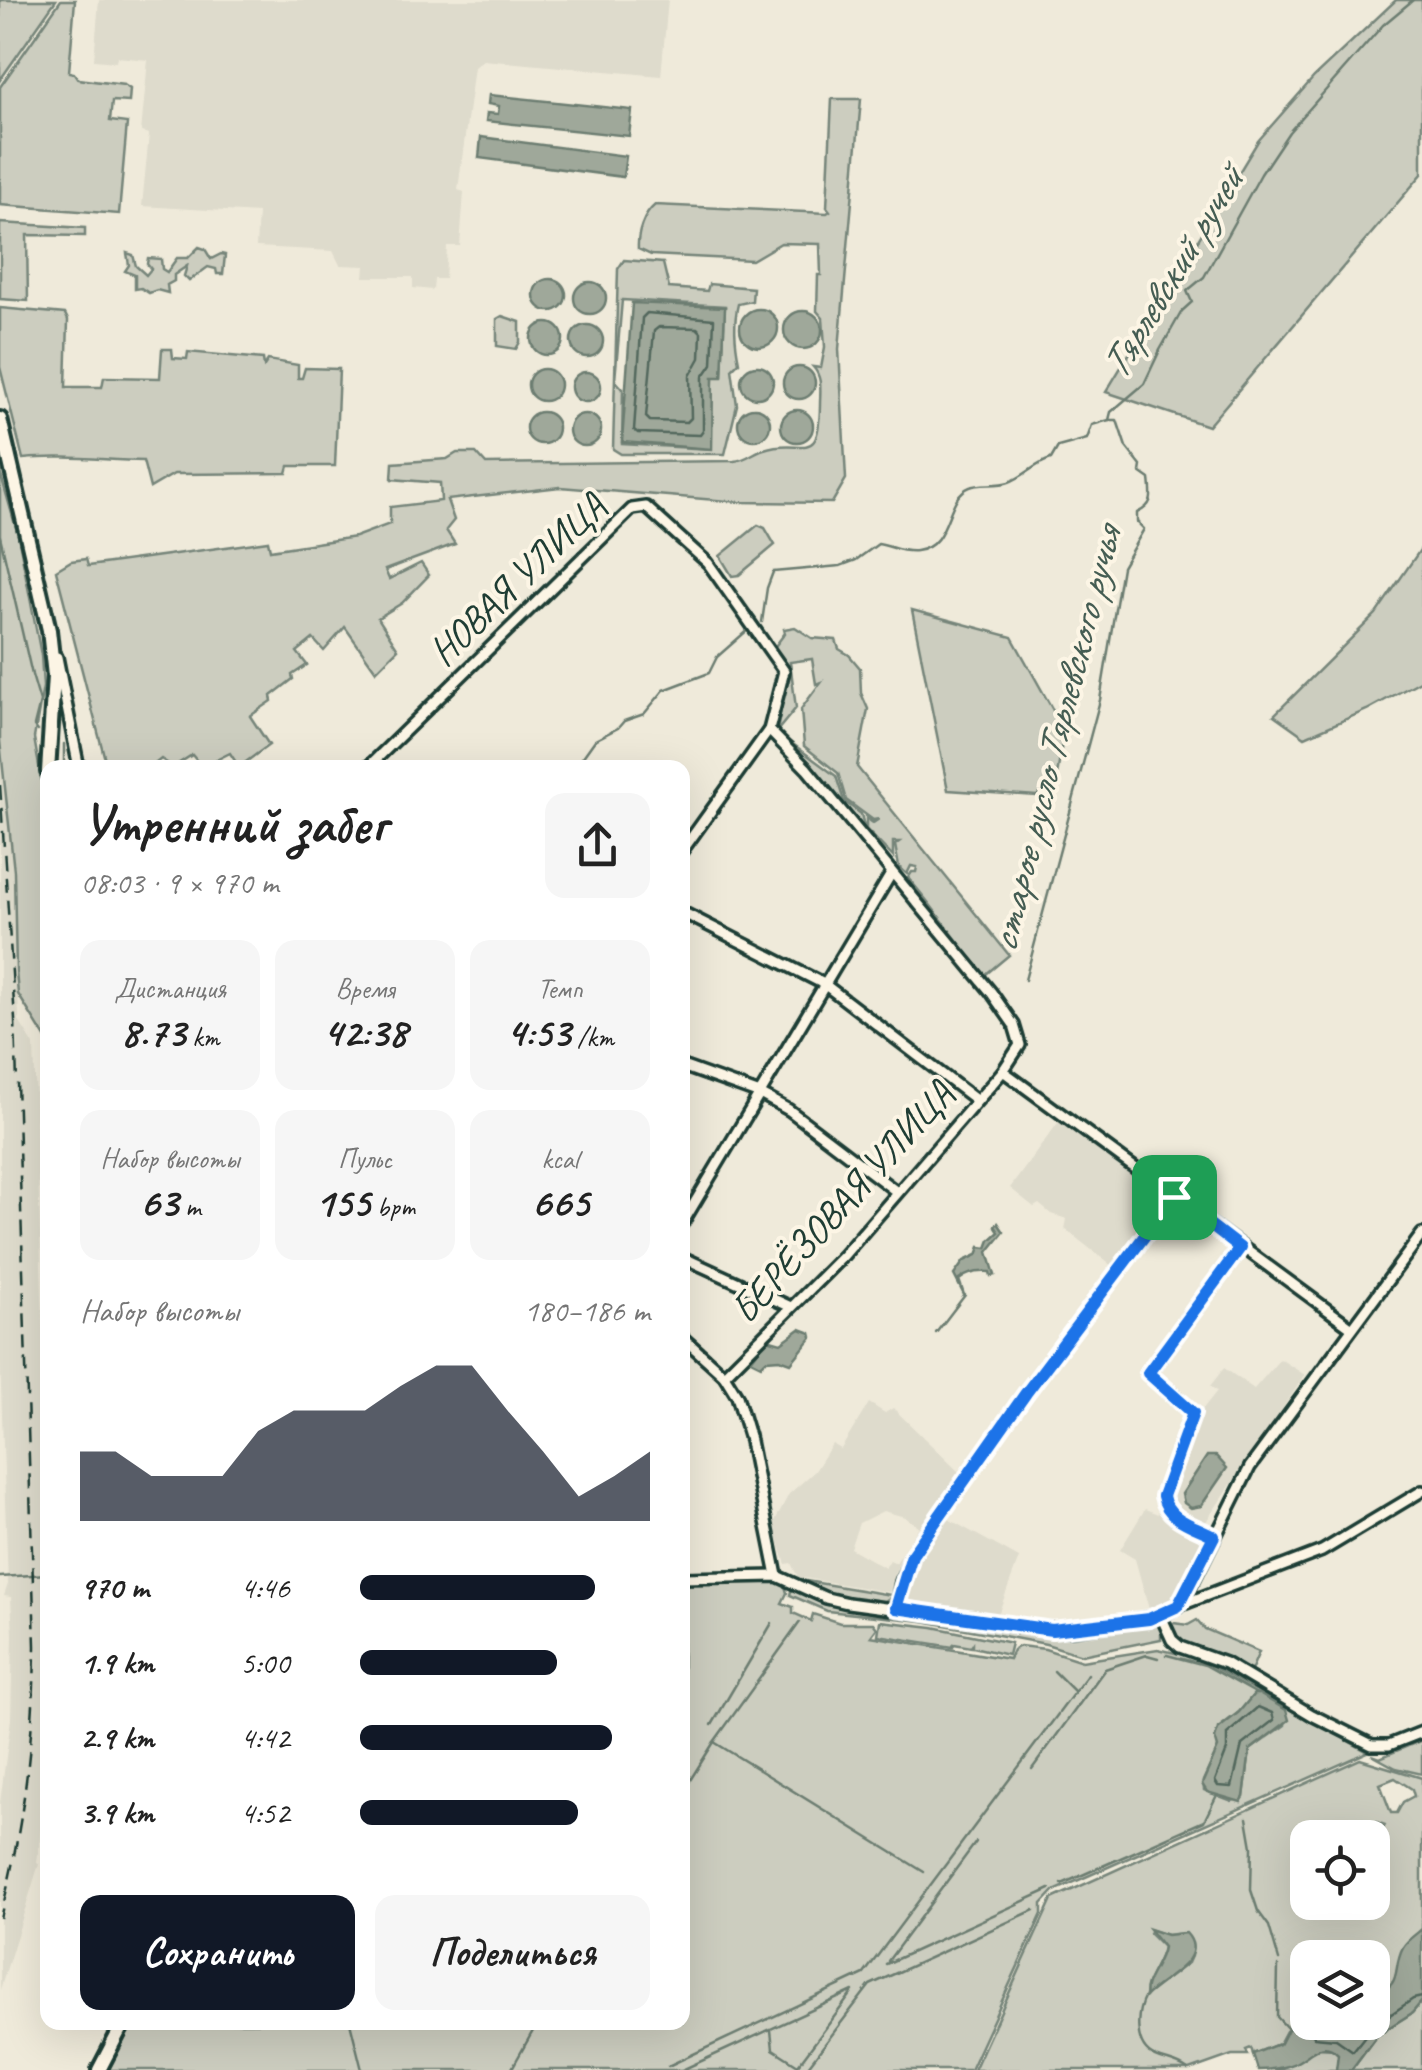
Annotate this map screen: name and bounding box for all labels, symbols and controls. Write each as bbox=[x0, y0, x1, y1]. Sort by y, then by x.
water label: Тярлевский ручей bbox=[1088, 151, 1260, 388]
street label: НОВАЯ УЛИЦА bbox=[418, 481, 617, 676]
water label: старое русло Тярлевского ручья bbox=[977, 516, 1135, 957]
text: Утренний забег bbox=[80, 789, 387, 859]
button: share bbox=[545, 793, 650, 898]
text: 08:03 · 9 × 970 m bbox=[80, 862, 278, 903]
text: Дистанция bbox=[114, 971, 226, 1006]
text: Время bbox=[335, 971, 395, 1006]
text: Темп bbox=[537, 971, 583, 1006]
text: 8.73 bbox=[121, 1006, 185, 1059]
text: 42:38 bbox=[323, 1006, 407, 1059]
text: 4:53 bbox=[506, 1006, 570, 1059]
text: km bbox=[185, 1019, 220, 1054]
text: /km bbox=[570, 1019, 614, 1054]
street label: БЕРЁЗОВАЯ УЛИЦА bbox=[720, 1069, 965, 1334]
text: Набор высоты bbox=[101, 1141, 239, 1176]
text: Пульс bbox=[338, 1141, 392, 1176]
text: kcal bbox=[541, 1141, 579, 1176]
pin bbox=[1132, 1155, 1217, 1240]
icon: arrive bbox=[1147, 1170, 1202, 1225]
text: 63 bbox=[139, 1176, 178, 1229]
text: 155 bbox=[315, 1176, 370, 1229]
text: 665 bbox=[531, 1176, 589, 1229]
text: m bbox=[178, 1189, 201, 1224]
text: bpm bbox=[370, 1189, 415, 1224]
text: Набор высоты bbox=[80, 1290, 239, 1331]
text: 180–186 m bbox=[524, 1290, 650, 1331]
text: 970 m bbox=[80, 1567, 149, 1608]
text: 4:46 bbox=[240, 1567, 290, 1608]
text: 1.9 km bbox=[80, 1642, 154, 1683]
text: 5:00 bbox=[240, 1642, 290, 1683]
text: 2.9 km bbox=[80, 1717, 154, 1758]
text: 4:42 bbox=[240, 1717, 290, 1758]
text: 3.9 km bbox=[80, 1792, 154, 1833]
text: 4:52 bbox=[240, 1792, 290, 1833]
map controls bbox=[1290, 1820, 1390, 2040]
button: locate bbox=[1290, 1820, 1390, 1920]
button: Сохранить bbox=[80, 1895, 355, 2010]
button: Поделиться bbox=[375, 1895, 650, 2010]
button: layers bbox=[1290, 1940, 1390, 2040]

